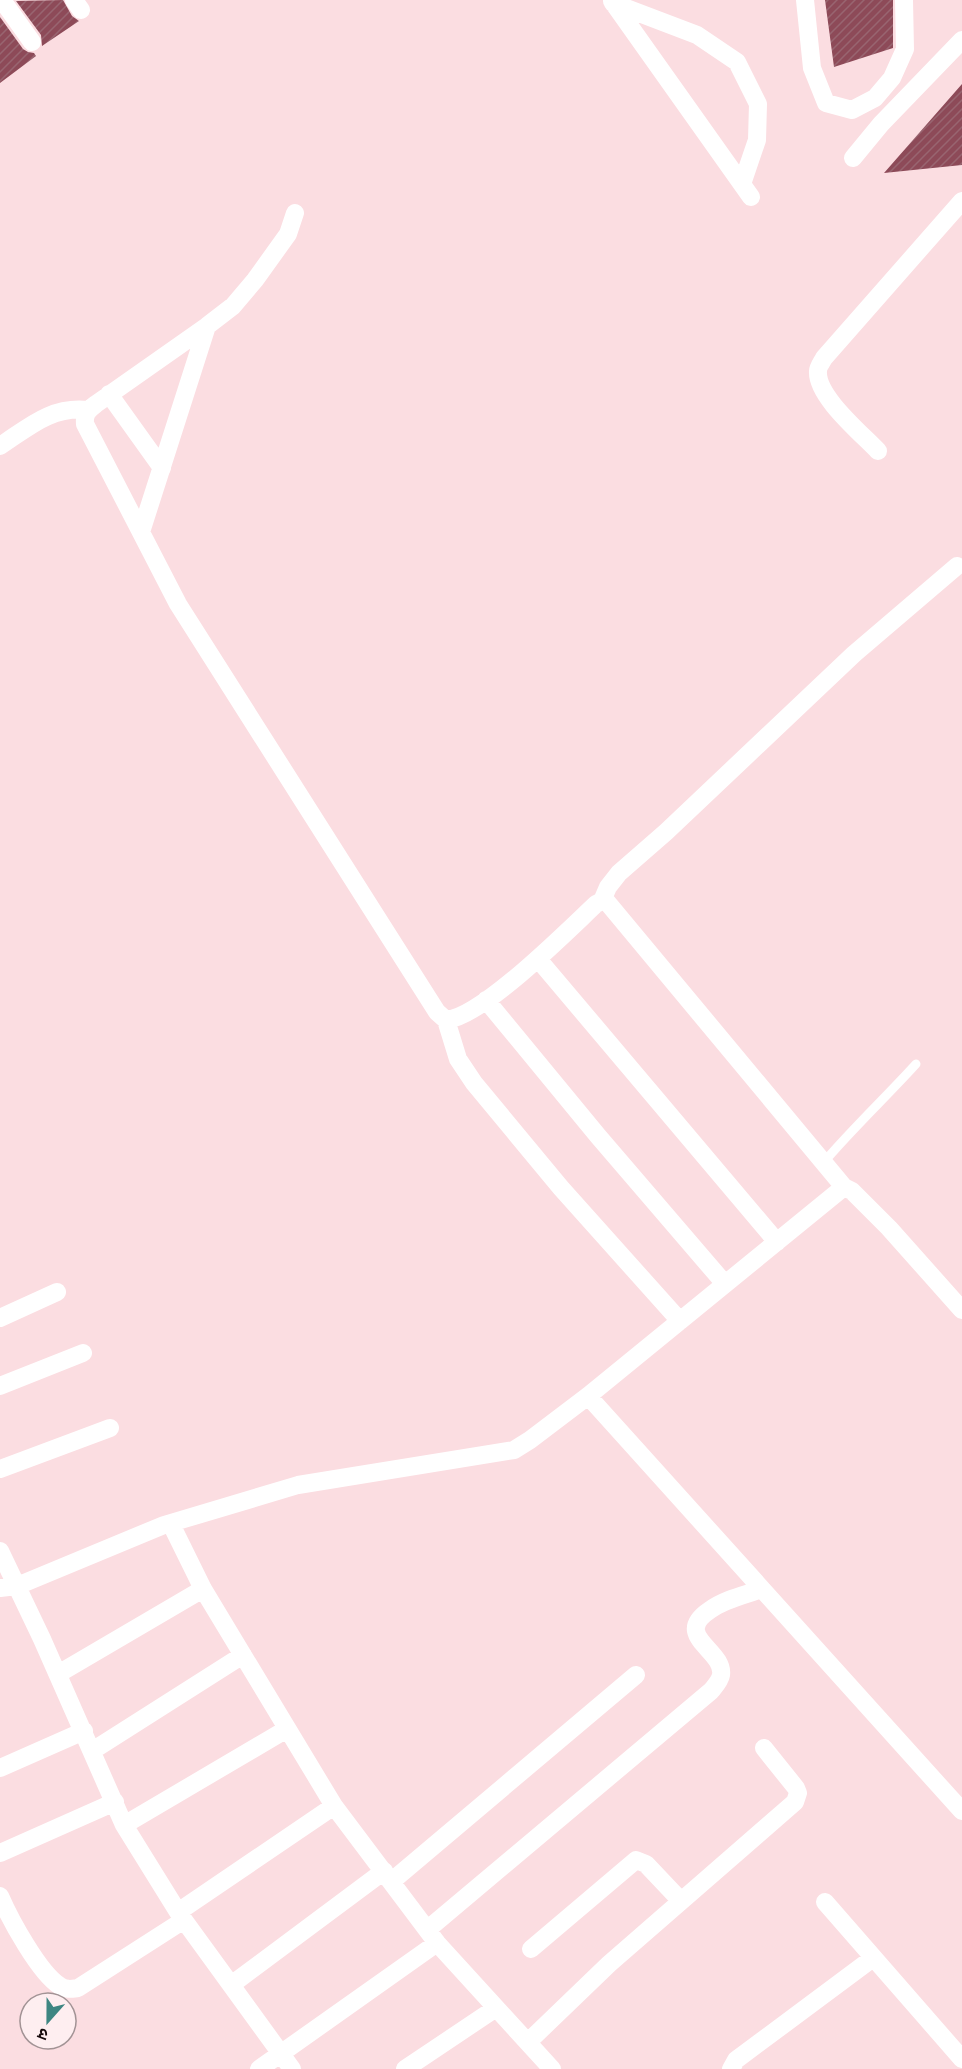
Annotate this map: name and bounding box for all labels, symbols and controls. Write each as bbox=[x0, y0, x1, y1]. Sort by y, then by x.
north arrow bbox=[18, 1991, 78, 2051]
text: उ bbox=[34, 2024, 51, 2045]

